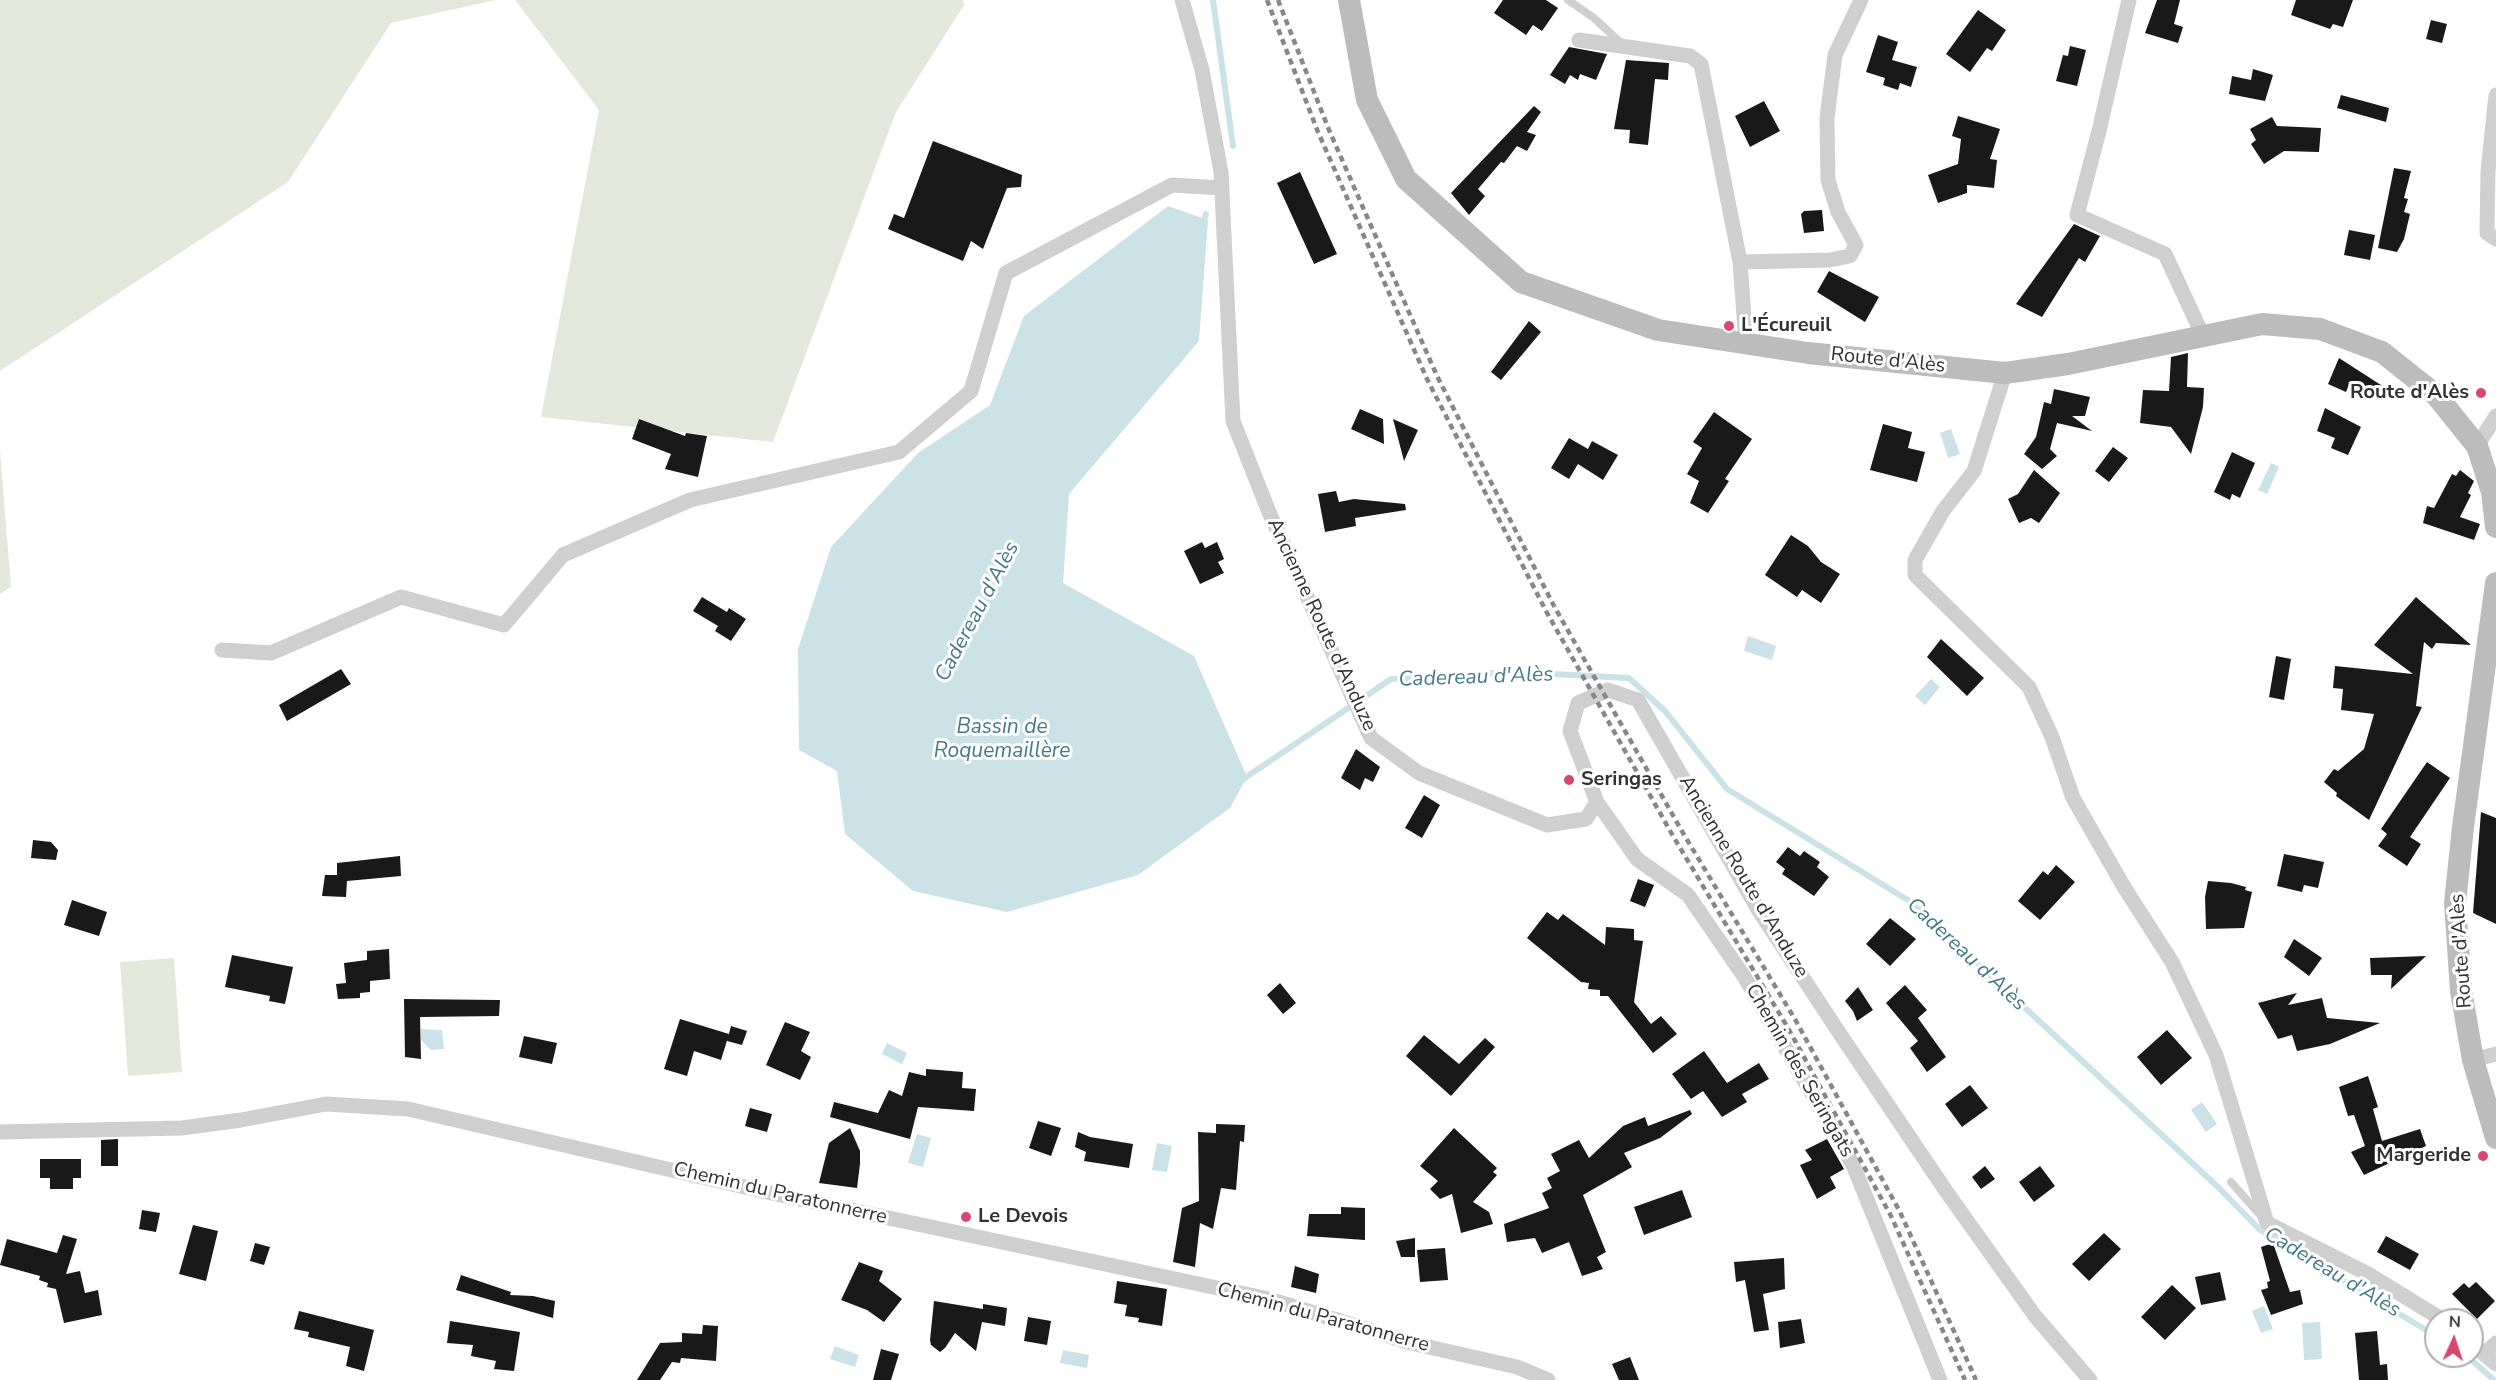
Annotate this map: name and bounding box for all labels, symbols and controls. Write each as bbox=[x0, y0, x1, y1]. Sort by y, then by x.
place label: L'Écureuil bbox=[1741, 314, 1832, 338]
marker: L'Écureuil bbox=[1722, 319, 1736, 333]
street label: Route d'Alès bbox=[1830, 343, 1946, 379]
place label: Route d'Alès bbox=[2350, 381, 2469, 405]
marker: Route d'Alès bbox=[2474, 386, 2488, 400]
street label: Ancienne Route d'Anduze bbox=[1261, 515, 1381, 735]
water label: Cadereau d'Alès bbox=[931, 538, 1025, 686]
water label: Cadereau d'Alès bbox=[1398, 663, 1554, 693]
water label: Bassin de Roquemaillère bbox=[934, 715, 1070, 765]
place label: Seringas bbox=[1581, 768, 1662, 792]
street label: Ancienne Route d'Anduze bbox=[1673, 771, 1813, 983]
marker: Seringas bbox=[1562, 773, 1576, 787]
water label: Cadereau d'Alès bbox=[1901, 893, 2031, 1017]
street label: Route d'Alès bbox=[2446, 893, 2478, 1009]
street label: Chemin des Seringats bbox=[1740, 980, 1858, 1162]
place label: Margeride bbox=[2376, 1144, 2471, 1168]
marker: Margeride bbox=[2476, 1149, 2490, 1163]
street label: Chemin du Paratonnerre bbox=[671, 1158, 889, 1230]
place label: Le Devois bbox=[978, 1205, 1068, 1229]
marker: Le Devois bbox=[959, 1210, 973, 1224]
water label: Cadereau d'Alès bbox=[2259, 1222, 2405, 1324]
street label: Chemin du Paratonnerre bbox=[1214, 1278, 1432, 1358]
north arrow bbox=[2424, 1308, 2484, 1368]
text: N bbox=[2448, 1311, 2461, 1333]

